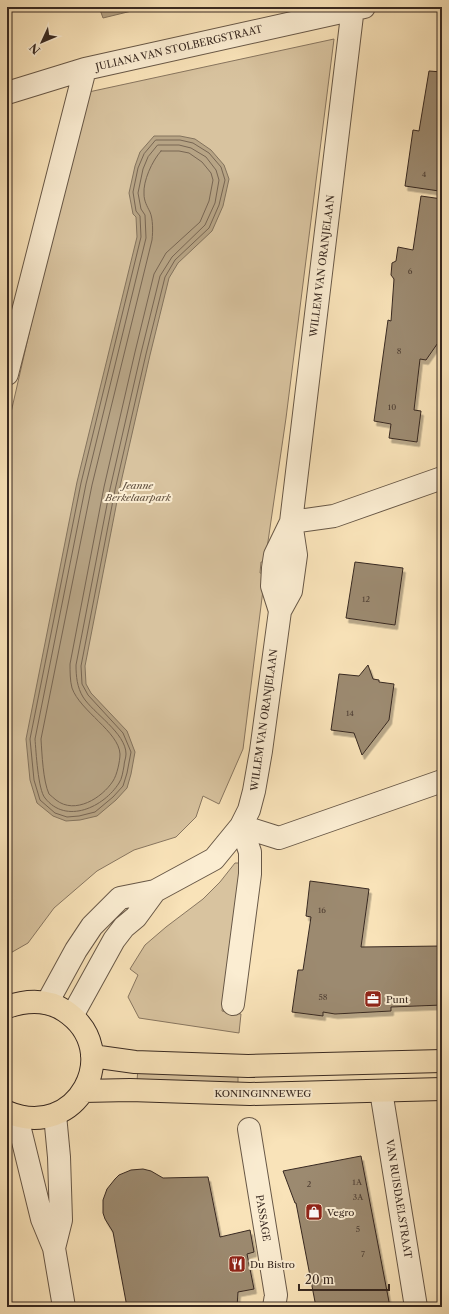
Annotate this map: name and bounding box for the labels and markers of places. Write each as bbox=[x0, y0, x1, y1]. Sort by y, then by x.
office icon: Punt bbox=[363, 989, 383, 1009]
place label: Punt bbox=[386, 993, 409, 1006]
shop icon: Vegro bbox=[304, 1202, 324, 1222]
place label: Vegro bbox=[326, 1206, 354, 1219]
restaurant icon: Du Bistro bbox=[227, 1254, 247, 1274]
place label: Du Bistro bbox=[250, 1258, 295, 1271]

